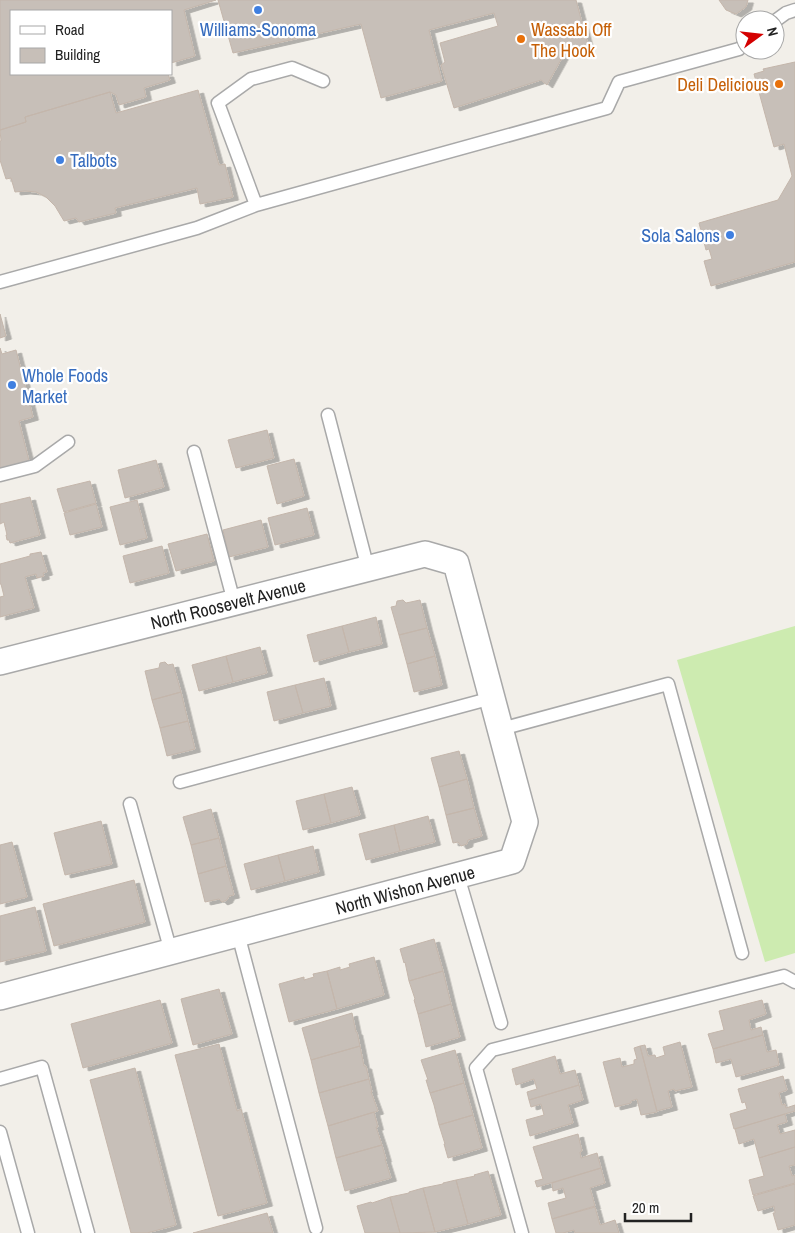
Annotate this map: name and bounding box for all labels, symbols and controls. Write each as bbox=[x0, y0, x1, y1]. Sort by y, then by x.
marker: Williams-Sonoma bbox=[252, 4, 264, 16]
legend bbox=[10, 10, 172, 75]
north arrow bbox=[735, 10, 785, 60]
place label: Williams-Sonoma bbox=[200, 17, 316, 42]
place label: Wassabi Off The Hook bbox=[531, 17, 611, 63]
text: Road bbox=[55, 19, 84, 40]
text: N bbox=[763, 25, 782, 38]
marker: Wassabi Off The Hook bbox=[515, 33, 527, 45]
text: Building bbox=[55, 44, 100, 65]
place label: Deli Delicious bbox=[677, 72, 769, 97]
marker: Deli Delicious bbox=[773, 78, 785, 90]
place label: Talbots bbox=[70, 148, 117, 173]
marker: Talbots bbox=[54, 154, 66, 166]
place label: Sola Salons bbox=[641, 223, 720, 248]
marker: Sola Salons bbox=[724, 229, 736, 241]
place label: Whole Foods Market bbox=[22, 363, 108, 409]
marker: Whole Foods Market bbox=[6, 379, 18, 391]
street label: North Roosevelt Avenue bbox=[148, 573, 308, 635]
street label: North Wishon Avenue bbox=[333, 859, 477, 921]
scale bar bbox=[625, 1190, 691, 1222]
text: 20 m bbox=[632, 1197, 659, 1218]

